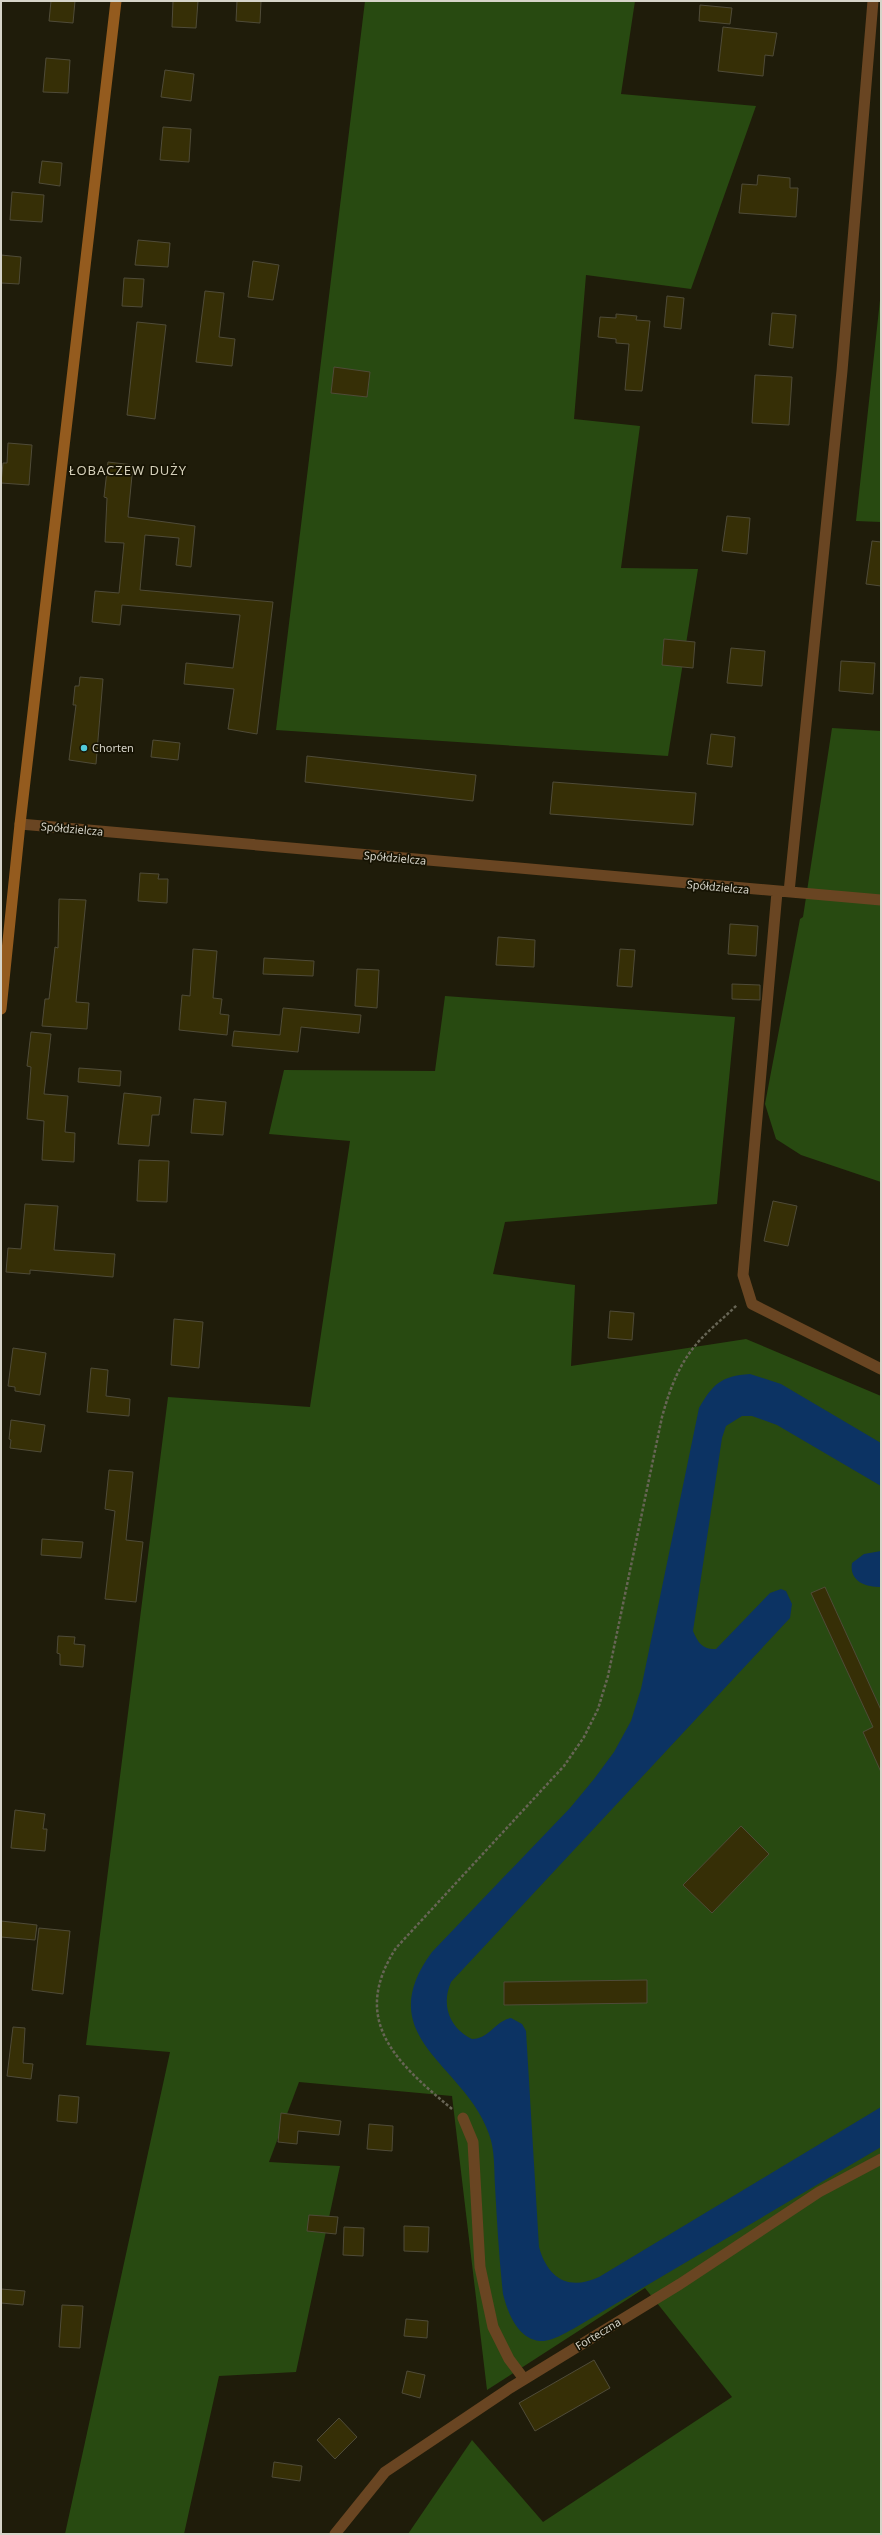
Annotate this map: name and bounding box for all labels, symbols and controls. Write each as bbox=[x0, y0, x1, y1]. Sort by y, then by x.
district label: ŁOBACZEW DUŻY bbox=[69, 461, 187, 479]
place label: Chorten bbox=[92, 740, 134, 755]
marker: Chorten bbox=[79, 743, 89, 753]
street label: Spółdzielcza bbox=[40, 818, 104, 839]
street label: Spółdzielcza bbox=[363, 847, 427, 868]
street label: Spółdzielcza bbox=[686, 876, 750, 897]
street label: Forteczna bbox=[572, 2314, 623, 2353]

